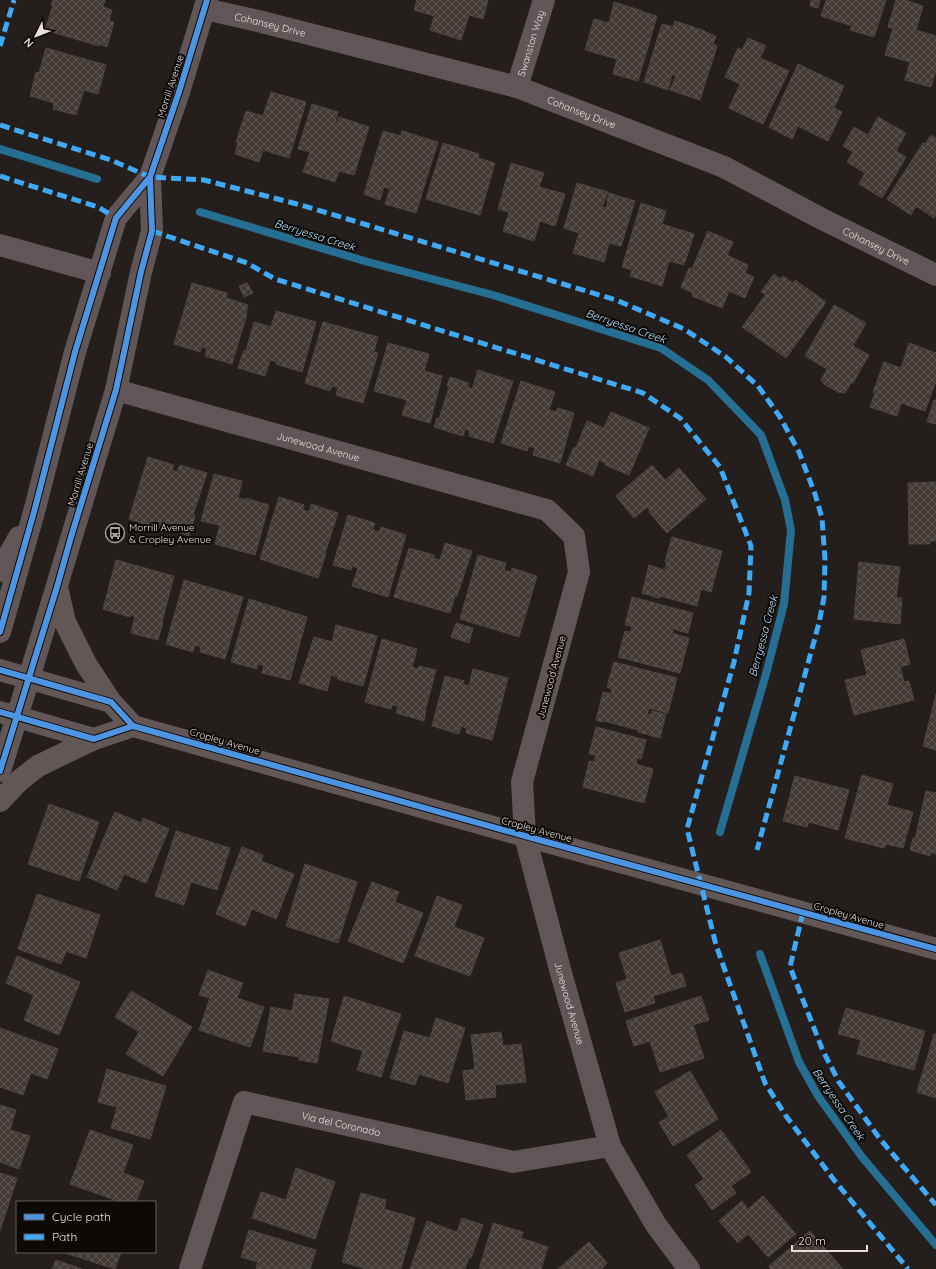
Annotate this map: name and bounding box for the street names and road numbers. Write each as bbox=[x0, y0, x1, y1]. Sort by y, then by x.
street label: Swanston Way bbox=[515, 8, 548, 78]
street label: Cohansey Drive bbox=[233, 10, 307, 40]
street label: Morrill Avenue bbox=[154, 53, 187, 119]
street label: Cohansey Drive bbox=[545, 93, 618, 132]
street label: Cohansey Drive bbox=[840, 224, 912, 268]
street label: Junewood Avenue bbox=[275, 429, 361, 465]
street label: Morrill Avenue bbox=[65, 441, 96, 507]
street label: Junewood Avenue bbox=[534, 634, 569, 720]
street label: Cropley Avenue bbox=[188, 725, 262, 758]
street label: Cropley Avenue bbox=[500, 814, 574, 845]
street label: Cropley Avenue bbox=[812, 899, 886, 932]
street label: Junewood Avenue bbox=[551, 961, 587, 1047]
street label: Via del Coronado bbox=[300, 1109, 382, 1139]

